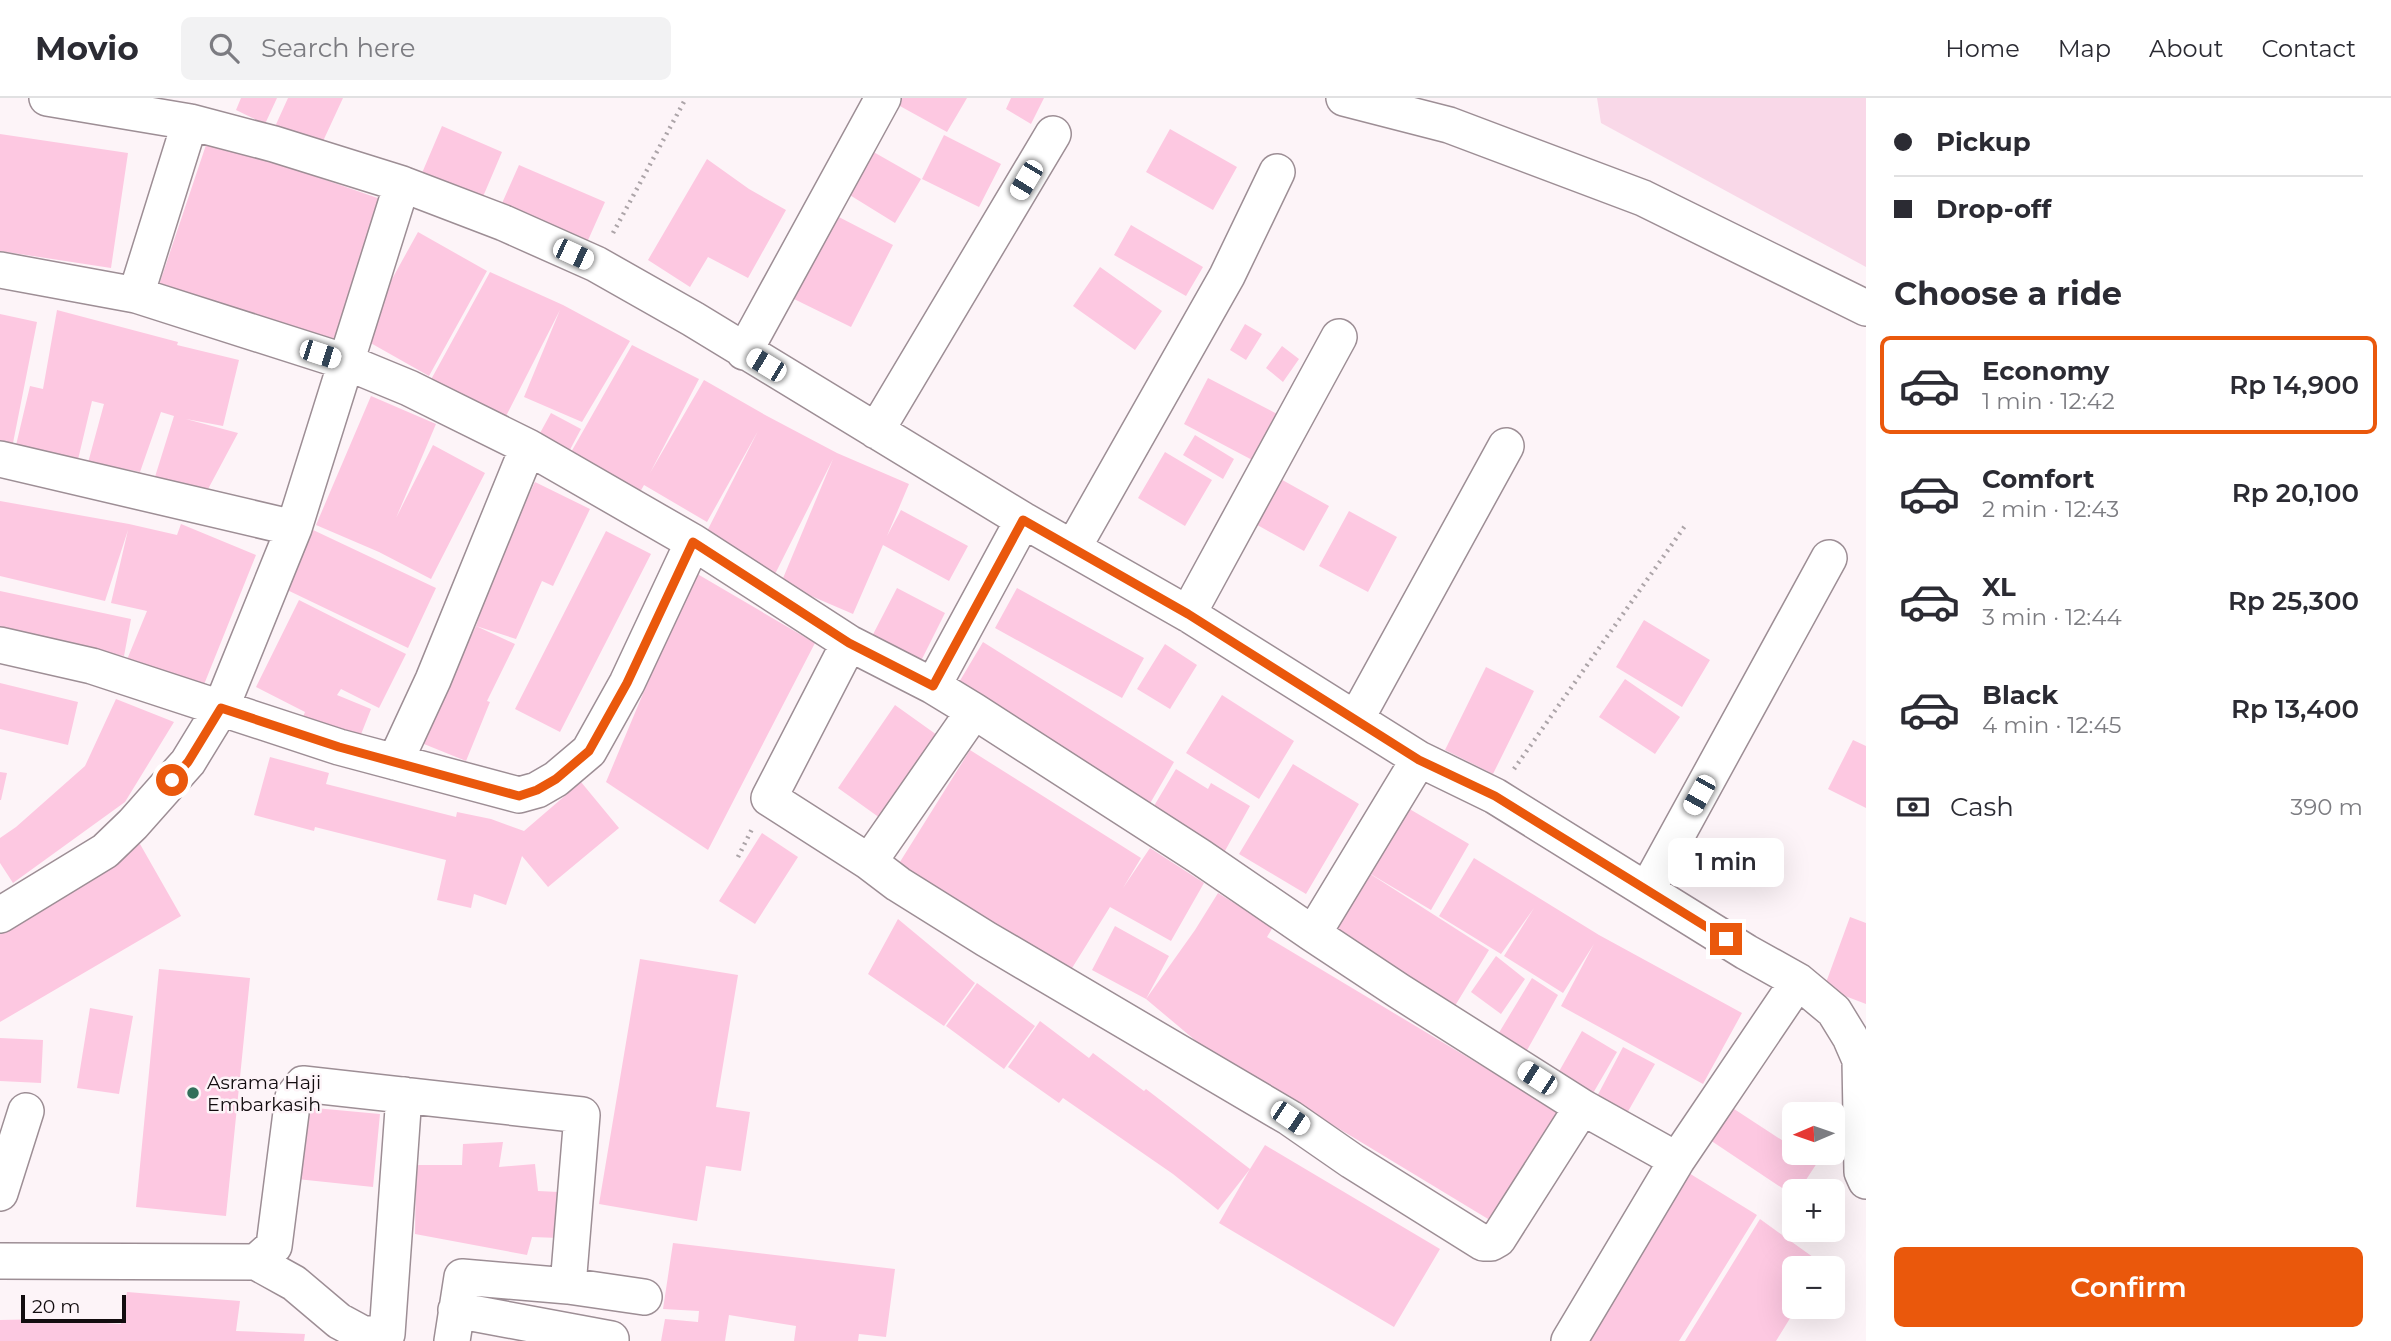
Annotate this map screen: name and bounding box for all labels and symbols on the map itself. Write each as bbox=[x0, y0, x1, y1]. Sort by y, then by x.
car bbox=[1007, 157, 1046, 203]
car bbox=[550, 236, 597, 272]
car bbox=[297, 338, 344, 370]
car bbox=[743, 345, 790, 385]
route start bbox=[156, 764, 188, 796]
car bbox=[1680, 772, 1719, 818]
callout: 1 min bbox=[1668, 838, 1784, 886]
route end bbox=[1710, 923, 1742, 955]
car bbox=[1514, 1058, 1561, 1098]
place label: Asrama Haji Embarkasih bbox=[207, 1071, 321, 1116]
marker: Asrama Haji Embarkasih bbox=[185, 1085, 201, 1101]
car bbox=[1267, 1098, 1314, 1138]
north arrow bbox=[1782, 1102, 1844, 1166]
scale bar bbox=[21, 1292, 126, 1324]

